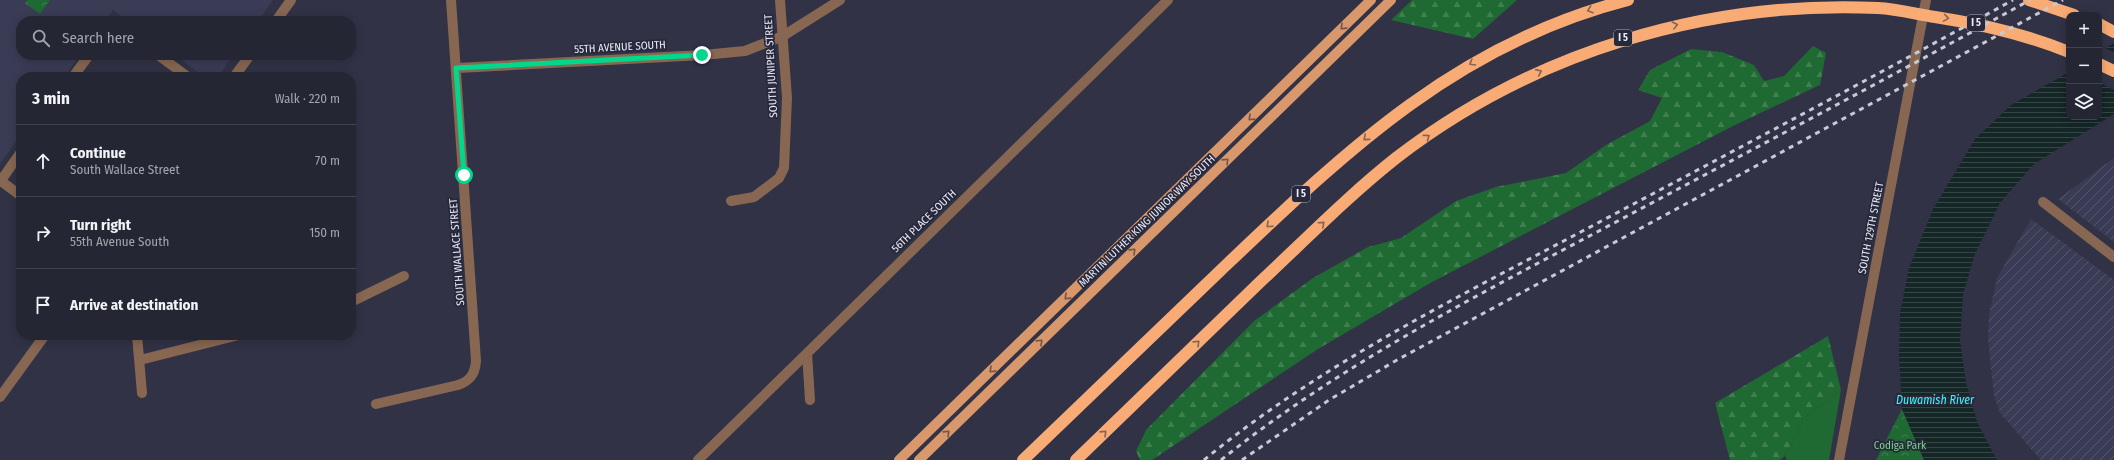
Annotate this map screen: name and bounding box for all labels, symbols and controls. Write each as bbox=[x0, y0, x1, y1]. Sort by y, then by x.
one-way arrow bbox=[1587, 6, 1594, 14]
map controls bbox=[2066, 12, 2102, 120]
button: + bbox=[2066, 12, 2102, 48]
street label: SOUTH JUNIPER STREET bbox=[762, 13, 780, 118]
one-way arrow bbox=[1943, 13, 1949, 22]
road number: I 5 bbox=[1967, 15, 1985, 31]
search box bbox=[16, 16, 356, 60]
one-way arrow bbox=[1671, 21, 1678, 30]
one-way arrow bbox=[1340, 22, 1348, 30]
icon: search bbox=[30, 27, 52, 49]
text: Search here bbox=[62, 29, 134, 47]
road number: I 5 bbox=[1614, 30, 1632, 46]
street label: 55TH AVENUE SOUTH bbox=[574, 38, 666, 56]
route end bbox=[693, 46, 711, 64]
button: − bbox=[2066, 48, 2102, 84]
one-way arrow bbox=[1469, 59, 1476, 66]
one-way arrow bbox=[1535, 69, 1542, 77]
button: layers bbox=[2066, 84, 2102, 120]
text: 3 min bbox=[32, 88, 70, 109]
text: Walk · 220 m bbox=[275, 91, 340, 106]
one-way arrow bbox=[1248, 113, 1256, 121]
one-way arrow bbox=[1363, 134, 1370, 141]
one-way arrow bbox=[1422, 134, 1429, 141]
text: Continue bbox=[70, 144, 126, 162]
icon: ahead bbox=[32, 150, 54, 172]
street label: MARTIN LUTHER KING JUNIOR WAY SOUTH bbox=[1076, 152, 1218, 290]
text: 70 m bbox=[315, 153, 340, 168]
one-way arrow bbox=[1221, 158, 1229, 166]
text: South Wallace Street bbox=[70, 162, 180, 177]
route start bbox=[455, 166, 473, 184]
street label: SOUTH 129TH STREET bbox=[1856, 180, 1886, 275]
road number: I 5 bbox=[1292, 186, 1310, 202]
street label: 56TH PLACE SOUTH bbox=[889, 187, 959, 255]
street label: SOUTH WALLACE STREET bbox=[447, 197, 467, 306]
text: Turn right bbox=[70, 216, 131, 234]
one-way arrow bbox=[1266, 220, 1274, 228]
one-way arrow bbox=[1317, 221, 1324, 228]
icon: right bbox=[32, 222, 54, 244]
text: 150 m bbox=[309, 225, 340, 240]
text: 55th Avenue South bbox=[70, 234, 169, 249]
one-way arrow bbox=[1128, 248, 1136, 256]
one-way arrow bbox=[1064, 292, 1072, 300]
icon: arrive bbox=[32, 294, 54, 316]
text: Arrive at destination bbox=[70, 296, 198, 314]
one-way arrow bbox=[1035, 339, 1043, 347]
one-way arrow bbox=[1193, 341, 1200, 348]
one-way arrow bbox=[989, 365, 997, 372]
water label: Duwamish River bbox=[1896, 393, 1975, 407]
one-way arrow bbox=[942, 430, 950, 438]
one-way arrow bbox=[1099, 430, 1107, 438]
park label: Codiga Park bbox=[1874, 439, 1927, 452]

